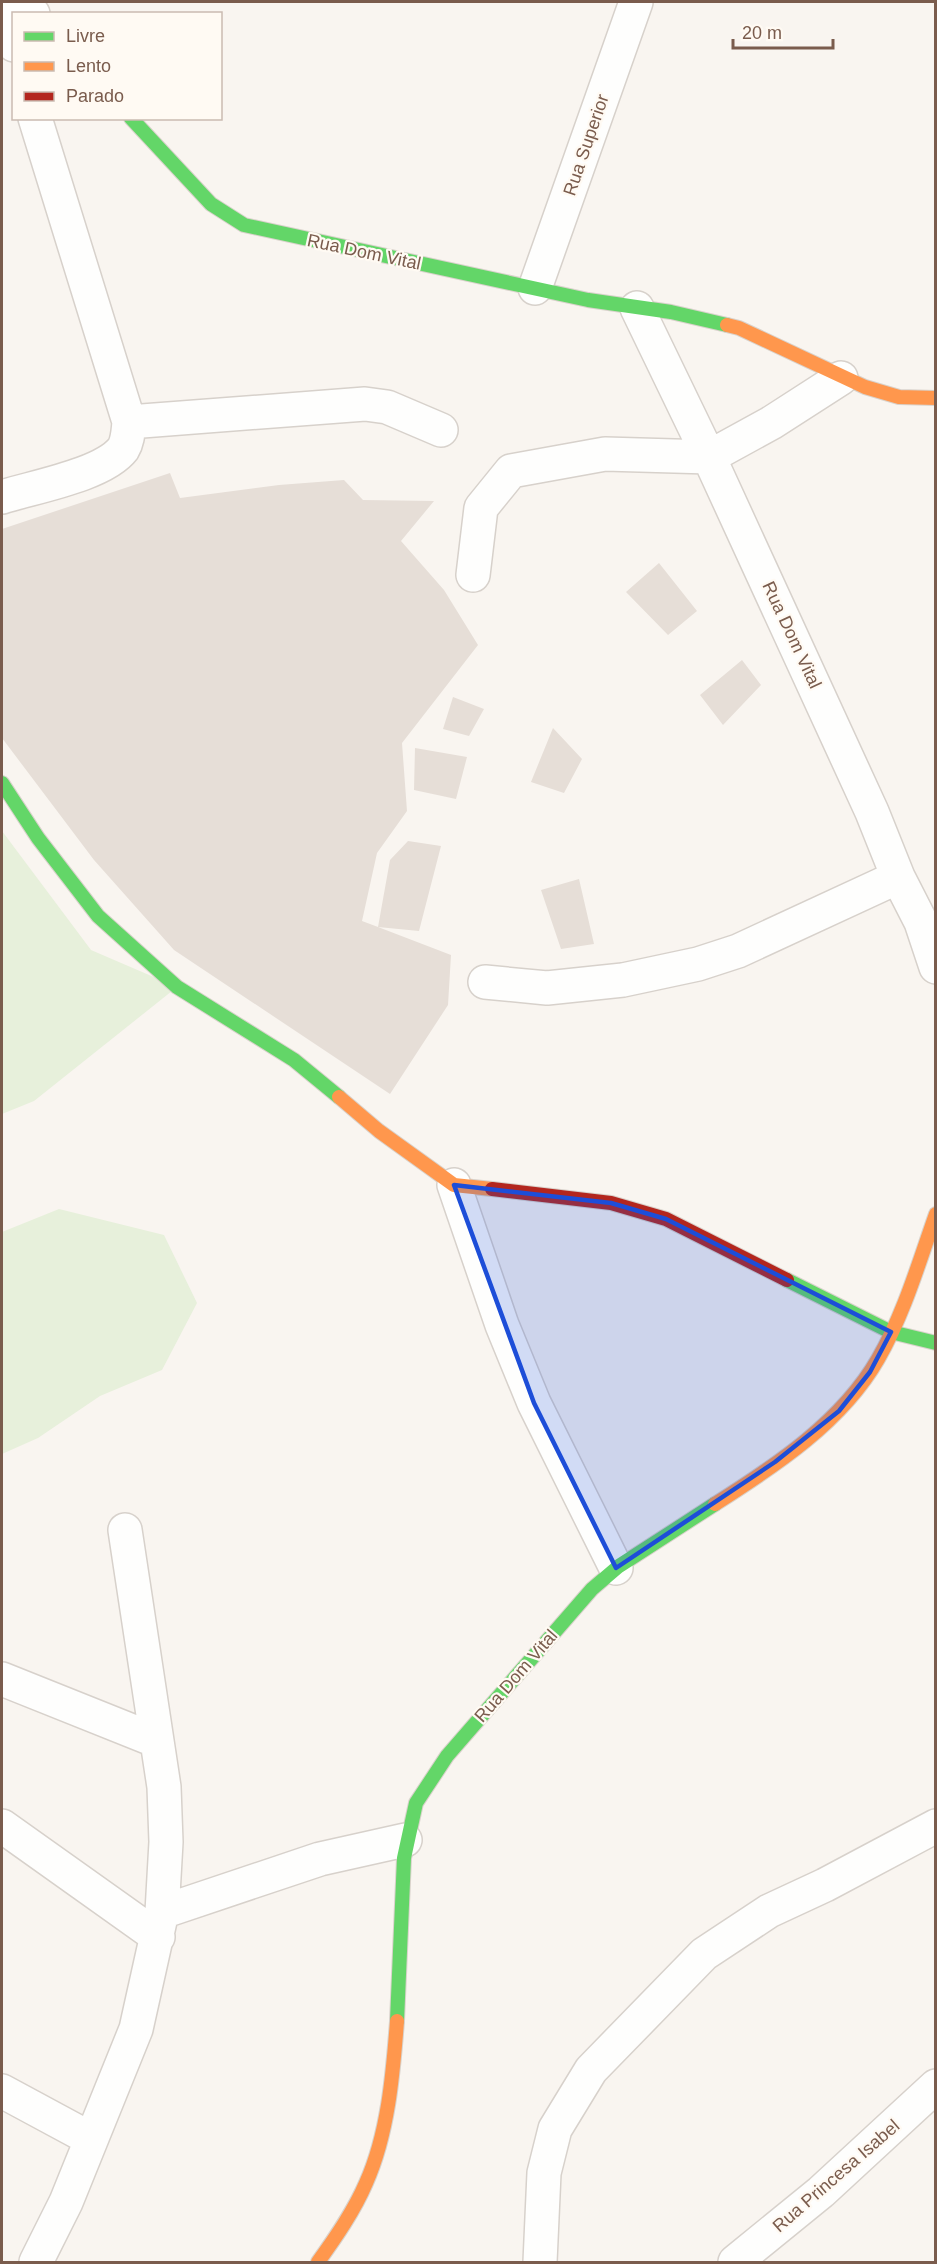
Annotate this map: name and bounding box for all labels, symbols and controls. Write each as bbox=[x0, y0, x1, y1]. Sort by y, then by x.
legend bbox=[12, 12, 222, 120]
scale bar bbox=[733, 12, 834, 50]
text: 20 m bbox=[742, 23, 782, 43]
text: Livre bbox=[66, 26, 105, 46]
text: Lento bbox=[66, 56, 111, 76]
text: Parado bbox=[66, 86, 124, 106]
street label: Rua Superior bbox=[559, 92, 613, 198]
street label: Rua Dom Vital bbox=[305, 230, 423, 274]
street label: Rua Dom Vital bbox=[758, 578, 826, 692]
street label: Rua Dom Vital bbox=[470, 1626, 562, 1726]
street label: Rua Princesa Isabel bbox=[769, 2116, 903, 2236]

